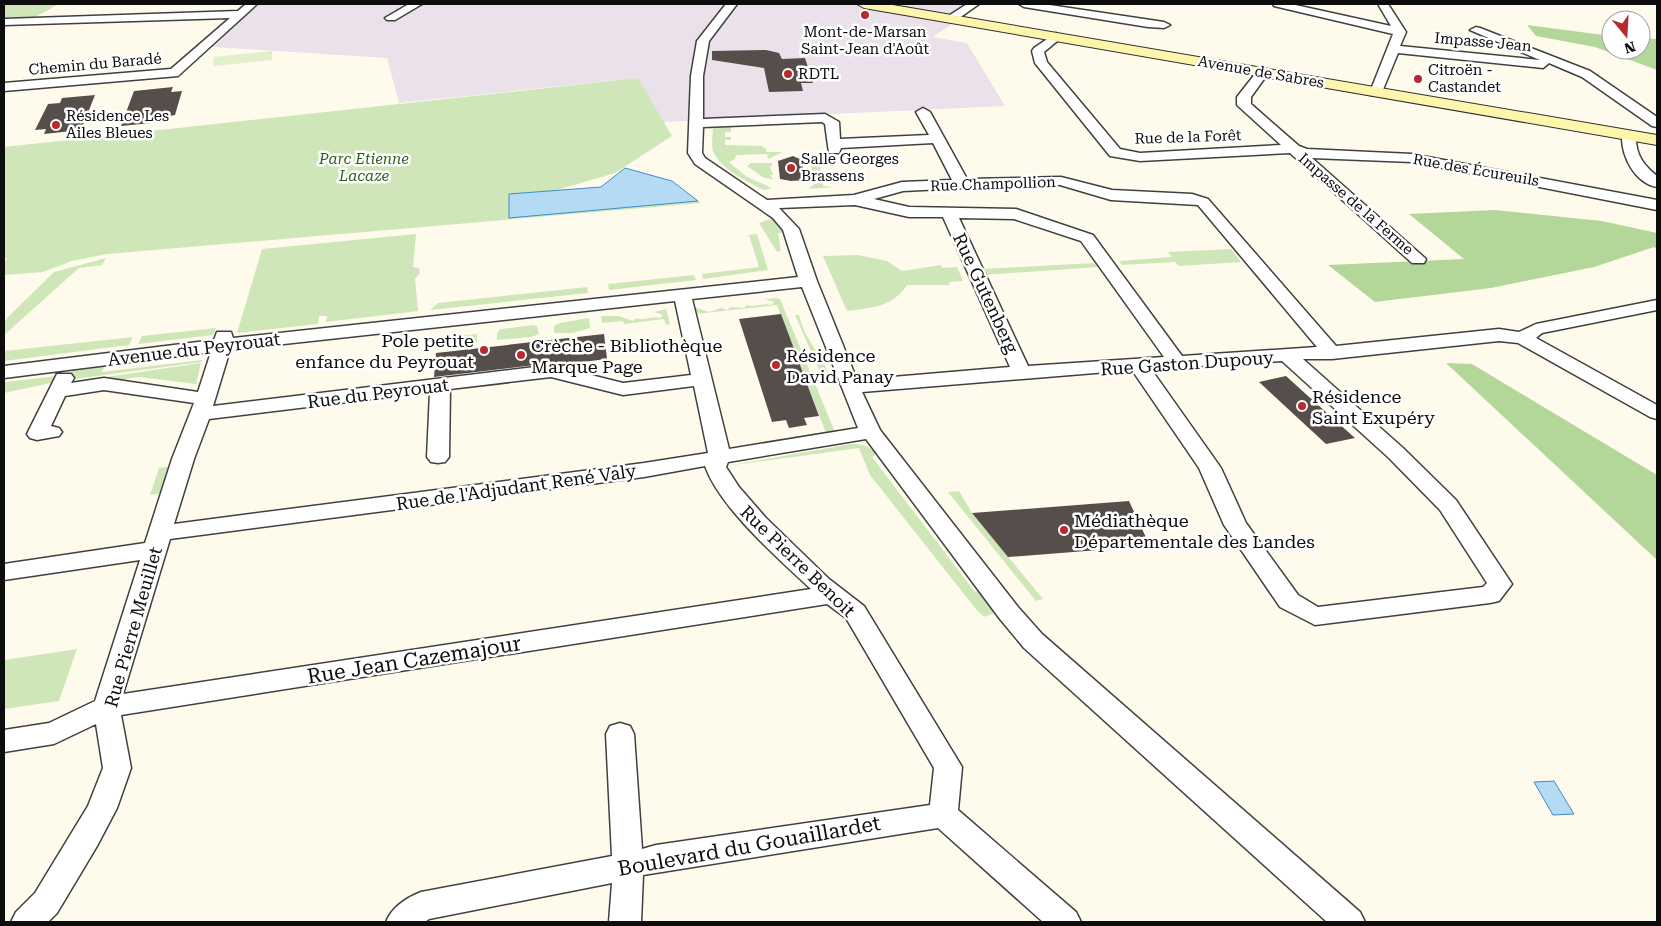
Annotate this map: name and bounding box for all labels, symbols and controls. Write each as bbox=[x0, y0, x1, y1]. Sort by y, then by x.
marker: Mont-de-Marsan Saint-Jean d'Août bbox=[859, 9, 871, 21]
north arrow bbox=[1601, 10, 1651, 60]
place label: Mont-de-Marsan Saint-Jean d'Août bbox=[801, 23, 929, 58]
street label: Impasse Jean bbox=[1434, 29, 1533, 55]
text: N bbox=[1622, 38, 1638, 57]
street label: Chemin du Baradé bbox=[28, 49, 162, 79]
street label: Avenue de Sabres bbox=[1196, 52, 1326, 92]
place label: Citroën - Castandet bbox=[1428, 61, 1501, 96]
place label: RDTL bbox=[798, 65, 839, 83]
marker: RDTL bbox=[782, 68, 794, 80]
marker: Citroën - Castandet bbox=[1412, 73, 1424, 85]
place label: Résidence Les Ailes Bleues bbox=[66, 107, 169, 142]
marker: Résidence Les Ailes Bleues bbox=[50, 119, 62, 131]
street label: Rue de la Forêt bbox=[1134, 126, 1242, 148]
street label: Impasse de la Ferme bbox=[1295, 149, 1417, 259]
park label: Parc Etienne Lacaze bbox=[318, 150, 409, 185]
place label: Salle Georges Brassens bbox=[801, 150, 899, 185]
street label: Rue des Écureuils bbox=[1411, 150, 1541, 190]
marker: Salle Georges Brassens bbox=[785, 162, 797, 174]
street label: Rue Champollion bbox=[930, 173, 1056, 195]
street label: Rue Gutenberg bbox=[949, 230, 1023, 357]
street label: Avenue du Peyrouat bbox=[107, 328, 282, 370]
place label: Pole petite enfance du Peyrouat bbox=[295, 330, 474, 372]
place label: Crèche - Bibliothèque Marque Page bbox=[531, 335, 723, 377]
marker: Pole petite enfance du Peyrouat bbox=[478, 344, 490, 356]
place label: Résidence David Panay bbox=[786, 345, 894, 387]
street label: Rue Gaston Dupouy bbox=[1099, 346, 1275, 380]
marker: Crèche - Bibliothèque Marque Page bbox=[515, 349, 527, 361]
marker: Résidence David Panay bbox=[770, 359, 782, 371]
street label: Rue du Peyrouat bbox=[306, 374, 450, 412]
place label: Résidence Saint Exupéry bbox=[1312, 386, 1435, 428]
marker: Résidence Saint Exupéry bbox=[1296, 400, 1308, 412]
street label: Rue de l'Adjudant René Valy bbox=[395, 460, 638, 514]
street label: Rue Pierre Benoit bbox=[736, 501, 860, 621]
place label: Médiathèque Départementale des Landes bbox=[1074, 510, 1315, 552]
marker: Médiathèque Départementale des Landes bbox=[1058, 524, 1070, 536]
street label: Rue Pierre Meuillet bbox=[100, 544, 166, 710]
street label: Rue Jean Cazemajour bbox=[305, 631, 523, 689]
street label: Boulevard du Gouaillardet bbox=[616, 811, 883, 881]

